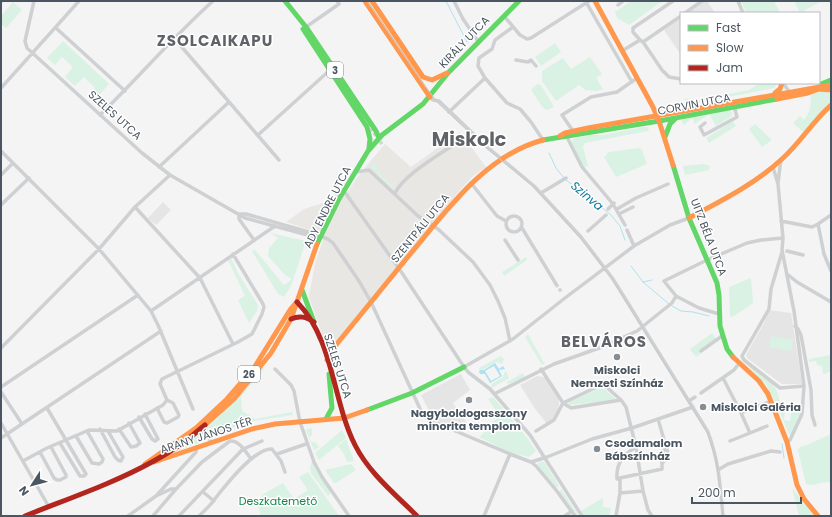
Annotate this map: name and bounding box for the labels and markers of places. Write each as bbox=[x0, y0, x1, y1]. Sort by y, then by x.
marker: Miskolci Nemzeti Színház bbox=[612, 352, 622, 362]
place label: Miskolci Nemzeti Színház bbox=[571, 362, 664, 391]
marker: Nagyboldogasszony minorita templom bbox=[464, 395, 474, 405]
place label: Miskolci Galéria bbox=[711, 399, 801, 415]
marker: Miskolci Galéria bbox=[698, 402, 708, 412]
place label: Nagyboldogasszony minorita templom bbox=[411, 405, 527, 434]
place label: Csodamalom Bábszínház bbox=[605, 435, 683, 464]
marker: Csodamalom Bábszínház bbox=[592, 444, 602, 454]

